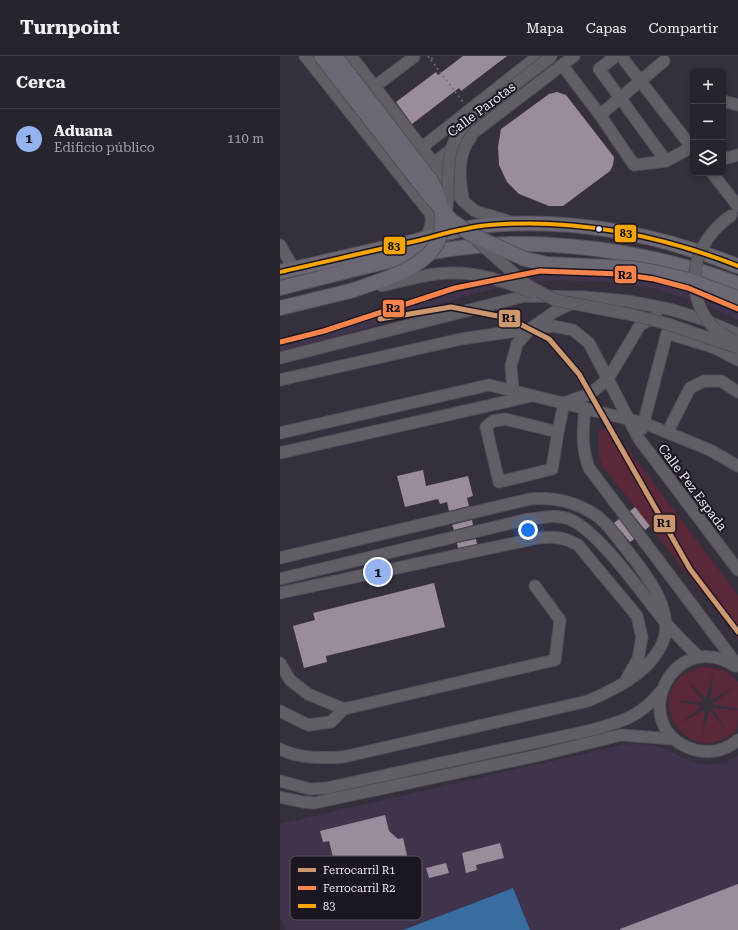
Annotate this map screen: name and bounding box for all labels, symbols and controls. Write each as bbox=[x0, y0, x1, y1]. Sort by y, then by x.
text: Turnpoint bbox=[20, 16, 120, 39]
text: Mapa bbox=[526, 20, 564, 36]
text: Capas bbox=[586, 20, 627, 36]
text: Compartir bbox=[649, 20, 718, 36]
map controls bbox=[690, 68, 726, 176]
button: + bbox=[690, 68, 726, 104]
text: Cerca bbox=[16, 72, 66, 92]
street label: Calle Parotas bbox=[444, 79, 518, 140]
button: − bbox=[690, 104, 726, 140]
text: Aduana bbox=[54, 122, 112, 140]
text: 1 bbox=[25, 131, 33, 146]
text: 110 m bbox=[227, 131, 264, 146]
text: Edificio público bbox=[54, 140, 155, 155]
button: layers bbox=[690, 140, 726, 176]
unlabelled marker bbox=[594, 224, 604, 234]
line badge: 83 bbox=[614, 224, 637, 243]
text: 83 bbox=[620, 227, 632, 240]
line badge: 83 bbox=[383, 236, 406, 255]
text: 83 bbox=[388, 240, 400, 253]
line badge: R2 bbox=[614, 265, 637, 284]
text: R2 bbox=[618, 269, 632, 282]
line badge: R2 bbox=[382, 299, 405, 318]
text: R2 bbox=[386, 302, 400, 315]
line badge: R1 bbox=[498, 309, 521, 328]
text: R1 bbox=[502, 312, 516, 325]
street label: Calle Pez Espada bbox=[655, 441, 730, 534]
line badge: R1 bbox=[653, 514, 676, 533]
text: R1 bbox=[657, 517, 671, 530]
your location bbox=[518, 520, 538, 540]
pin: 1 bbox=[365, 557, 391, 587]
legend bbox=[290, 856, 422, 920]
text: Ferrocarril R1 bbox=[323, 864, 395, 877]
text: Ferrocarril R2 bbox=[323, 882, 395, 895]
text: 83 bbox=[323, 900, 335, 913]

